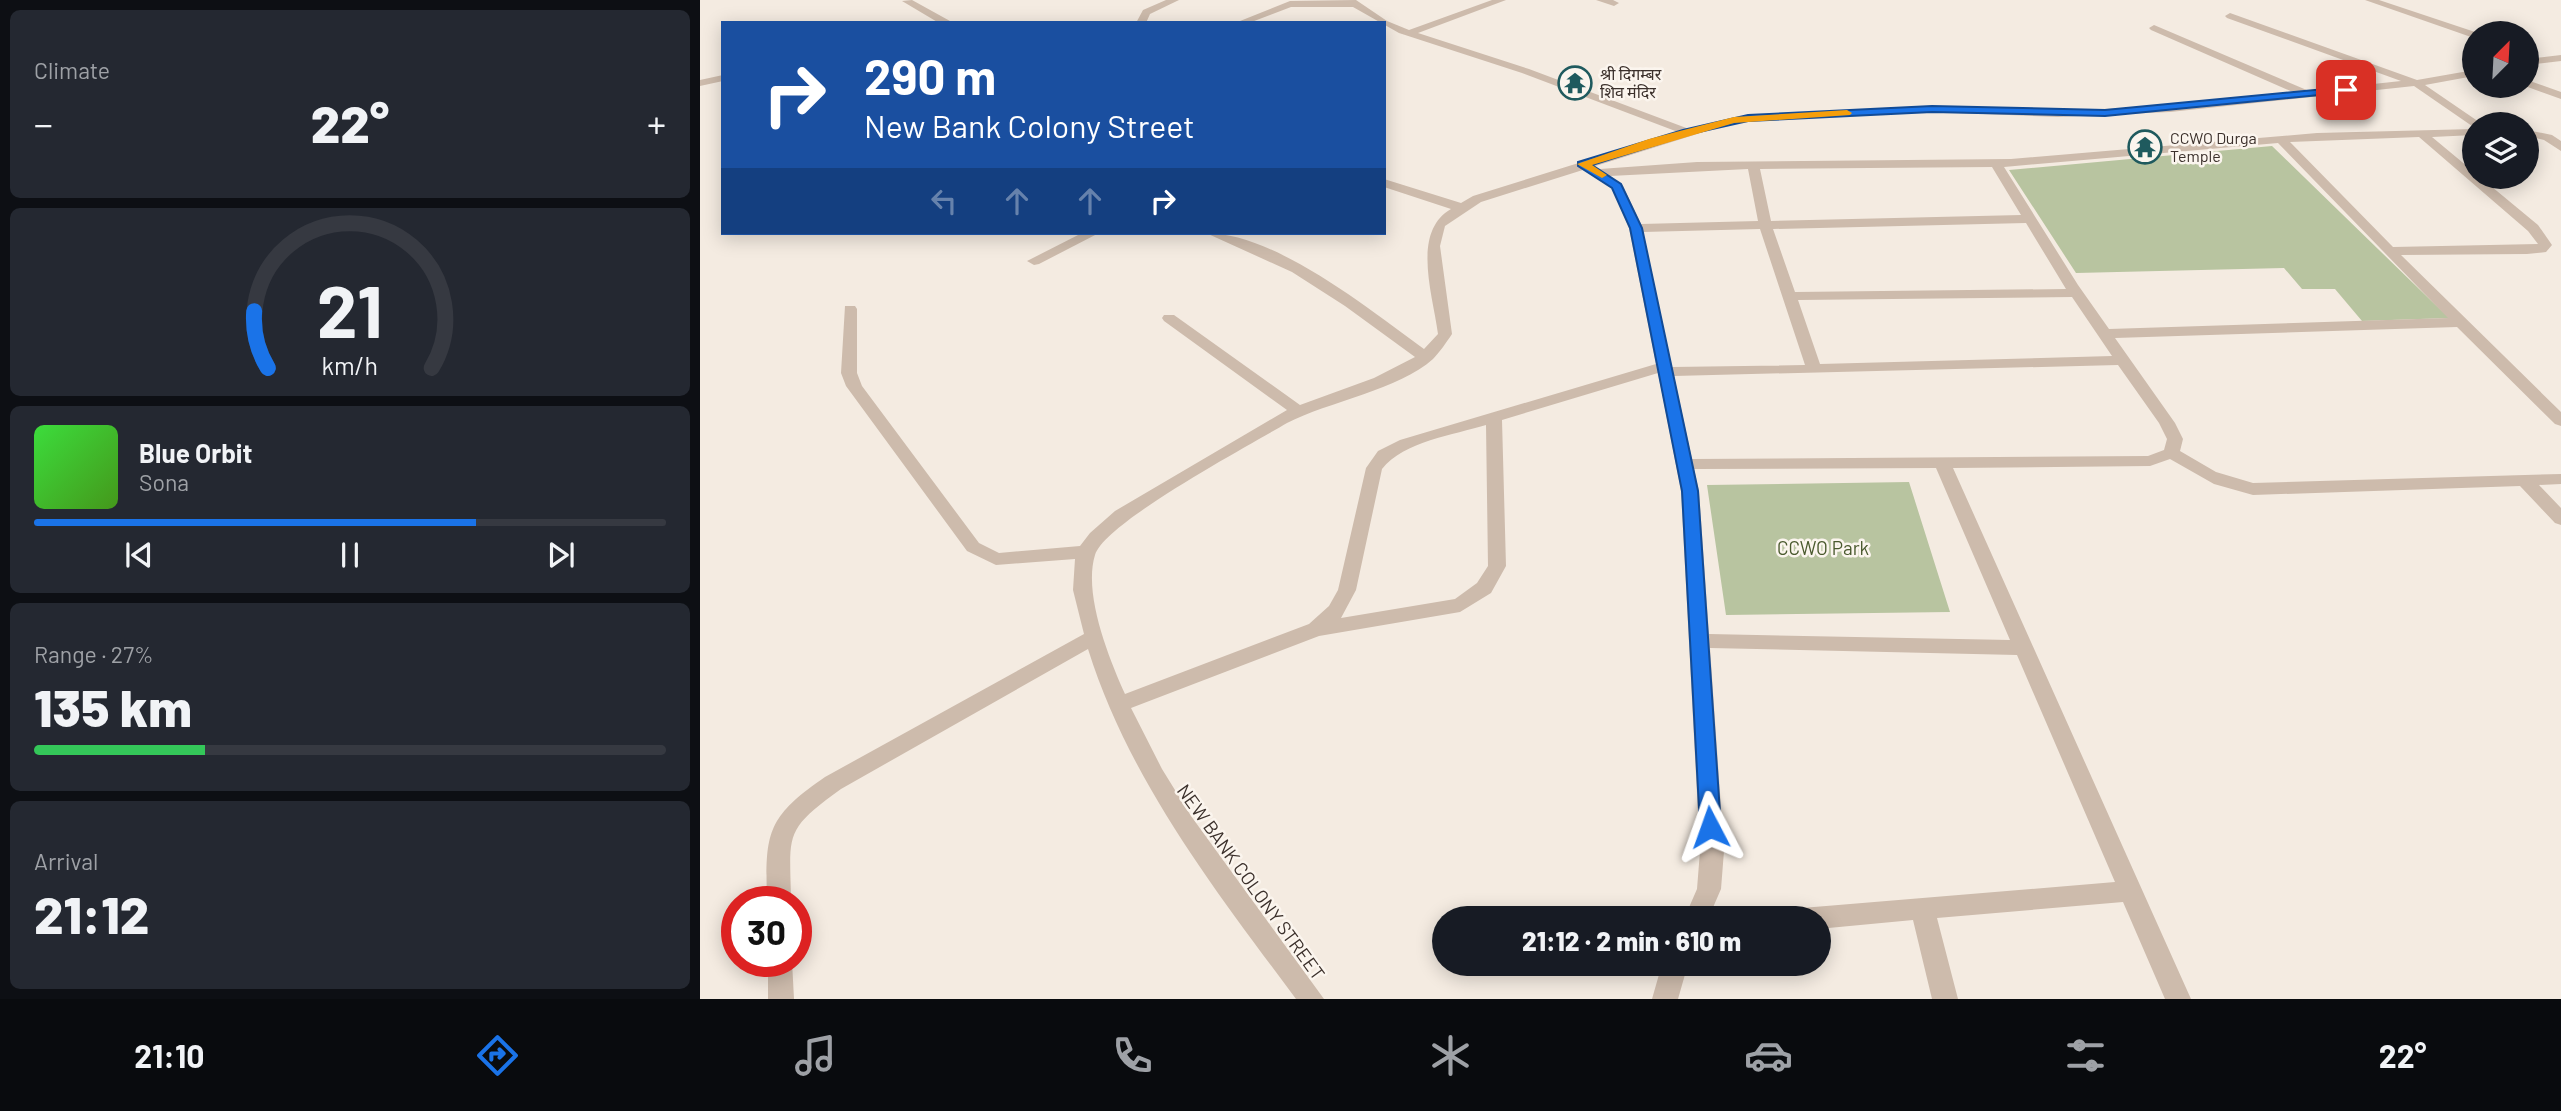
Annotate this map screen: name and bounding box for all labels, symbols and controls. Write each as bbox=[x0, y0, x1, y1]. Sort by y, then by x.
north arrow bbox=[2462, 21, 2539, 98]
map controls bbox=[2462, 21, 2539, 189]
text: 290 m bbox=[864, 46, 996, 105]
icon: right bbox=[749, 49, 840, 140]
text: Climate bbox=[34, 56, 110, 84]
pin bbox=[2316, 60, 2376, 120]
temple icon: श्री दिगम्बर शिव मंदिर bbox=[1556, 64, 1594, 102]
place label: श्री दिगम्बर शिव मंदिर bbox=[1600, 64, 1662, 101]
icon: arrive bbox=[2327, 71, 2365, 109]
text: 22° bbox=[311, 91, 389, 153]
text: − bbox=[34, 100, 53, 146]
text: + bbox=[647, 100, 666, 146]
text: New Bank Colony Street bbox=[864, 106, 1195, 144]
button: layers bbox=[2462, 112, 2539, 189]
temple icon: CCWO Durga Temple bbox=[2126, 128, 2164, 166]
place label: CCWO Durga Temple bbox=[2170, 128, 2257, 165]
icon: left bbox=[925, 182, 963, 220]
icon: ahead bbox=[998, 182, 1036, 220]
icon: ahead bbox=[1071, 182, 1109, 220]
icon: right bbox=[1144, 182, 1182, 220]
text: 21 bbox=[317, 265, 383, 353]
text: km/h bbox=[322, 349, 378, 379]
text: Blue Orbit bbox=[139, 437, 252, 468]
text: Sona bbox=[139, 468, 189, 496]
icon: previous bbox=[120, 536, 158, 574]
icon: pause bbox=[331, 536, 369, 574]
icon: next bbox=[542, 536, 580, 574]
park label: CCWO Park bbox=[1777, 536, 1869, 559]
text: Range · 27% bbox=[34, 640, 154, 668]
text: 135 km bbox=[34, 675, 192, 737]
street label: NEW BANK COLONY STREET bbox=[1173, 779, 1330, 984]
position arrow bbox=[1673, 790, 1747, 864]
text: Arrival bbox=[34, 847, 98, 875]
text: 21:12 bbox=[34, 882, 149, 944]
speed limit sign: 30 bbox=[721, 886, 812, 977]
text: 21:12 · 2 min · 610 m bbox=[1522, 925, 1741, 956]
icon: directions bbox=[473, 1031, 522, 1080]
icon: music bbox=[791, 1031, 840, 1080]
icon: phone bbox=[1108, 1031, 1157, 1080]
icon: climate bbox=[1426, 1031, 1475, 1080]
icon: car bbox=[1744, 1031, 1793, 1080]
icon: filters bbox=[2061, 1031, 2110, 1080]
text: 21:10 bbox=[134, 1036, 205, 1074]
text: 22° bbox=[2379, 1036, 2427, 1074]

